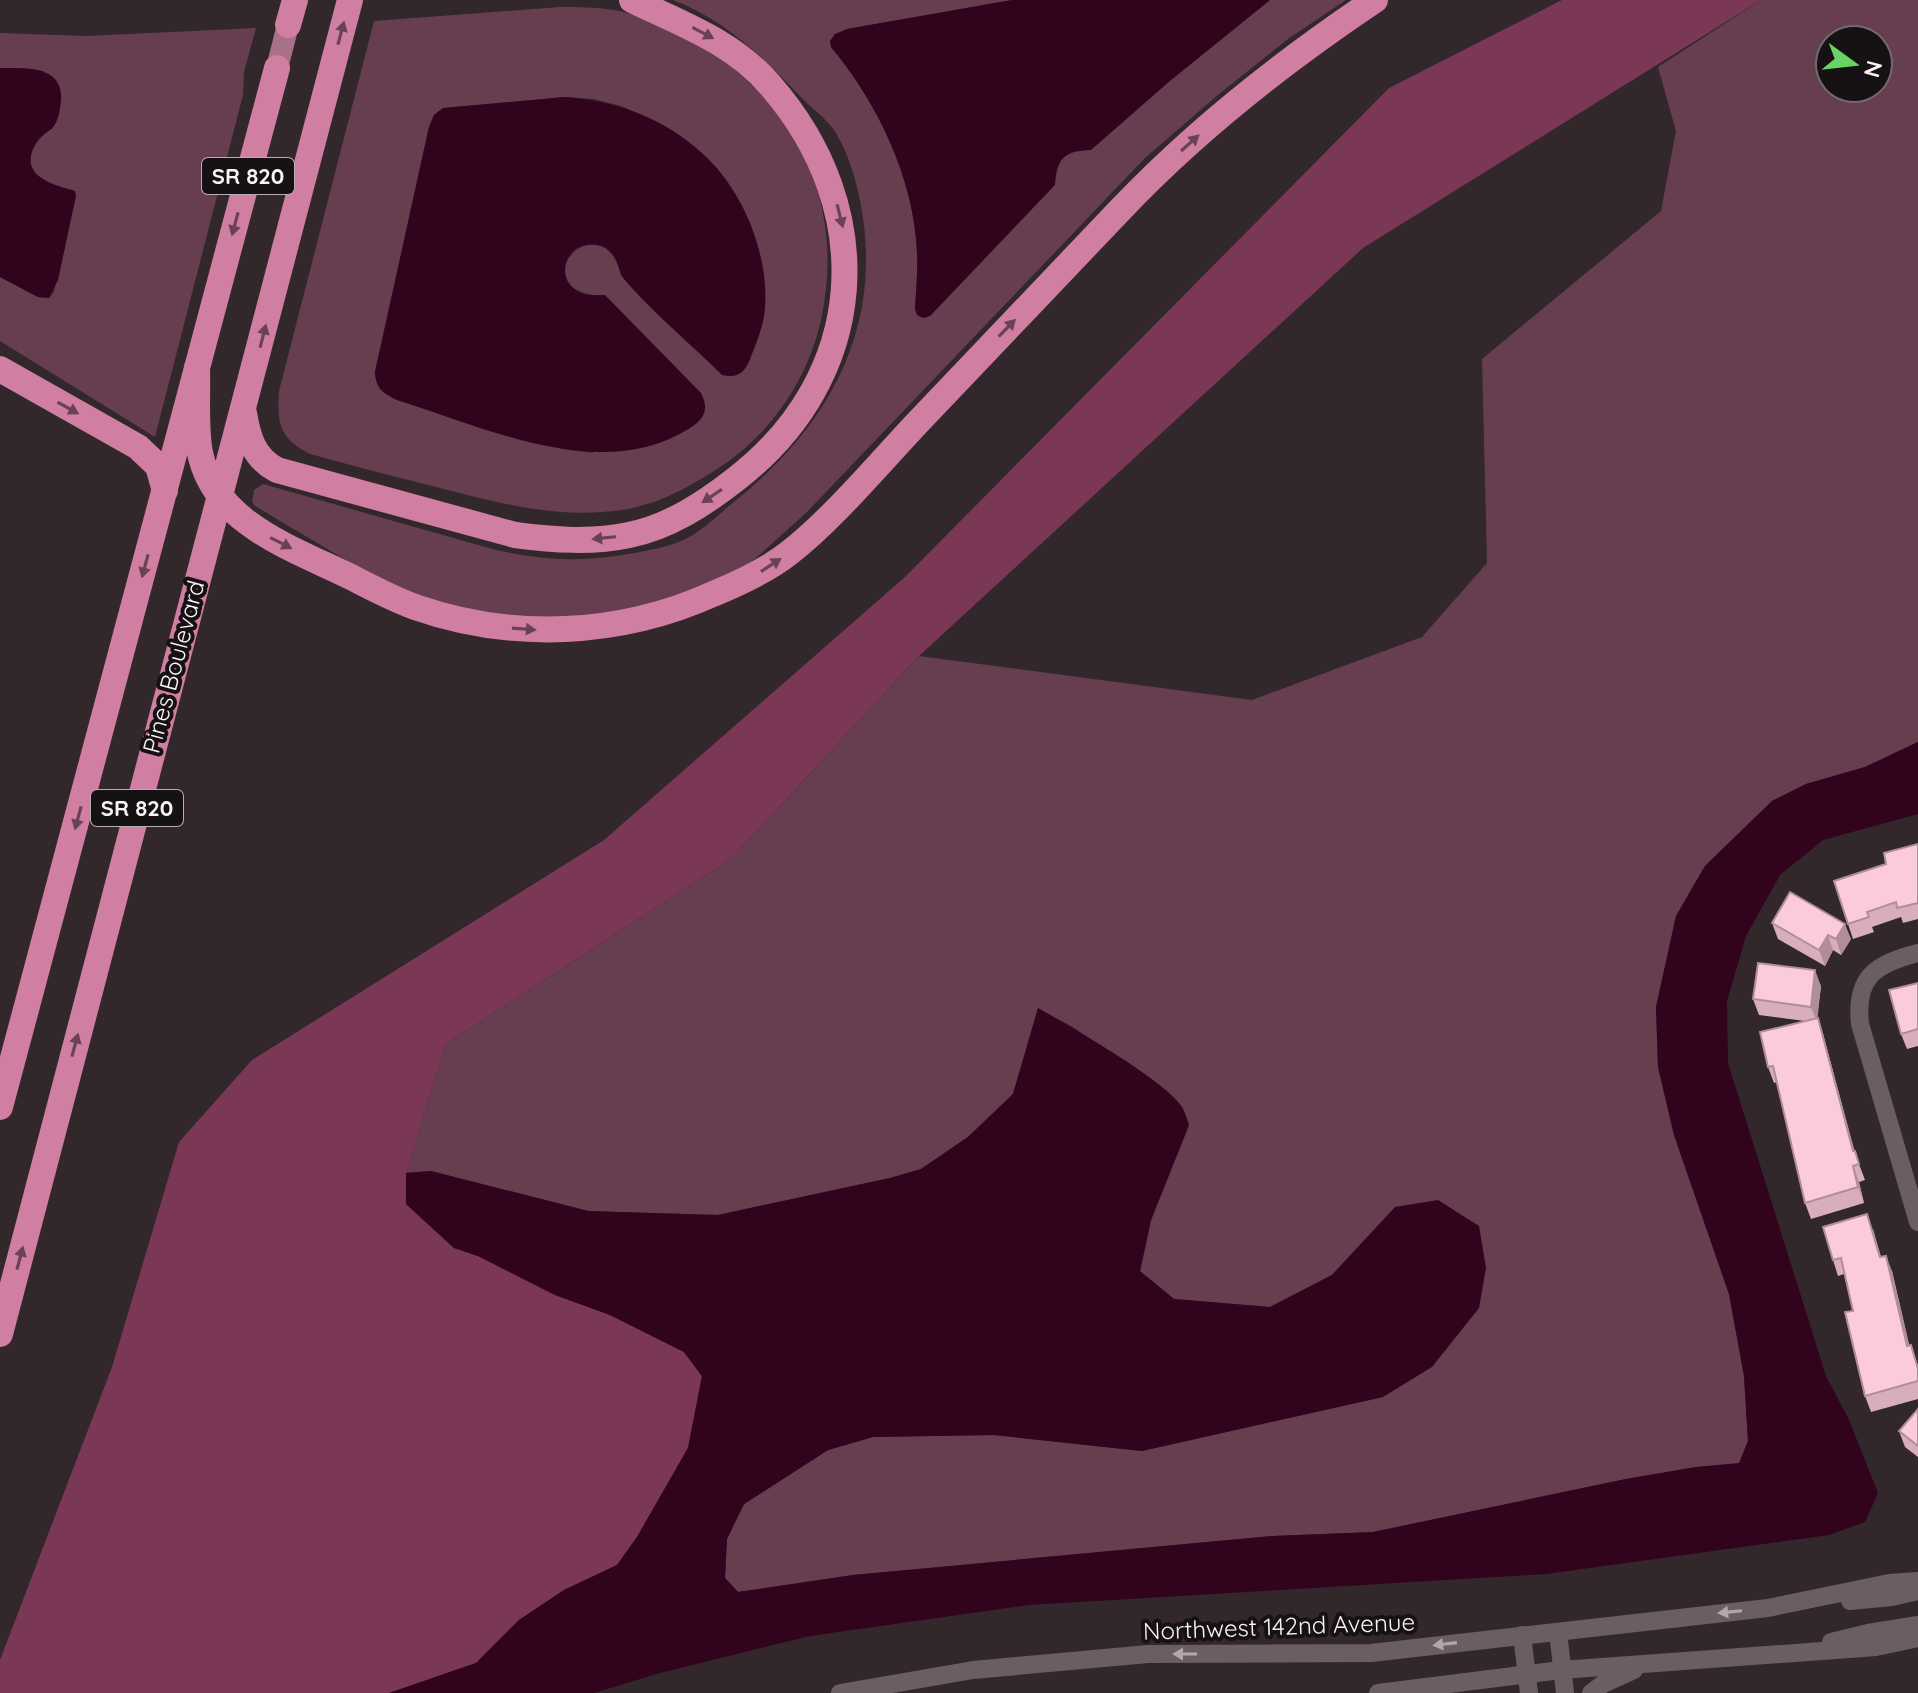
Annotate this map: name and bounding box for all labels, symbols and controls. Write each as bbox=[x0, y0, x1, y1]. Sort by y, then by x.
one-way arrow bbox=[336, 20, 348, 45]
north arrow bbox=[1814, 24, 1894, 104]
one-way arrow bbox=[692, 25, 714, 39]
text: N bbox=[1858, 58, 1889, 81]
one-way arrow bbox=[1180, 134, 1199, 152]
road number: SR 820 bbox=[202, 158, 294, 194]
one-way arrow bbox=[834, 204, 847, 229]
one-way arrow bbox=[228, 213, 241, 237]
one-way arrow bbox=[998, 319, 1016, 338]
one-way arrow bbox=[258, 323, 270, 348]
one-way arrow bbox=[57, 400, 79, 414]
one-way arrow bbox=[702, 489, 723, 504]
one-way arrow bbox=[591, 532, 616, 545]
one-way arrow bbox=[269, 536, 292, 550]
one-way arrow bbox=[138, 554, 150, 579]
one-way arrow bbox=[760, 558, 782, 572]
street label: Pines Boulevard bbox=[136, 577, 211, 756]
one-way arrow bbox=[511, 623, 536, 636]
road number: SR 820 bbox=[91, 790, 183, 826]
one-way arrow bbox=[71, 805, 83, 830]
one-way arrow bbox=[70, 1032, 82, 1057]
one-way arrow bbox=[14, 1246, 26, 1271]
street label: Northwest 142nd Avenue bbox=[1143, 1606, 1415, 1646]
one-way arrow bbox=[1717, 1606, 1742, 1619]
one-way arrow bbox=[1432, 1638, 1457, 1651]
one-way arrow bbox=[1172, 1648, 1197, 1660]

